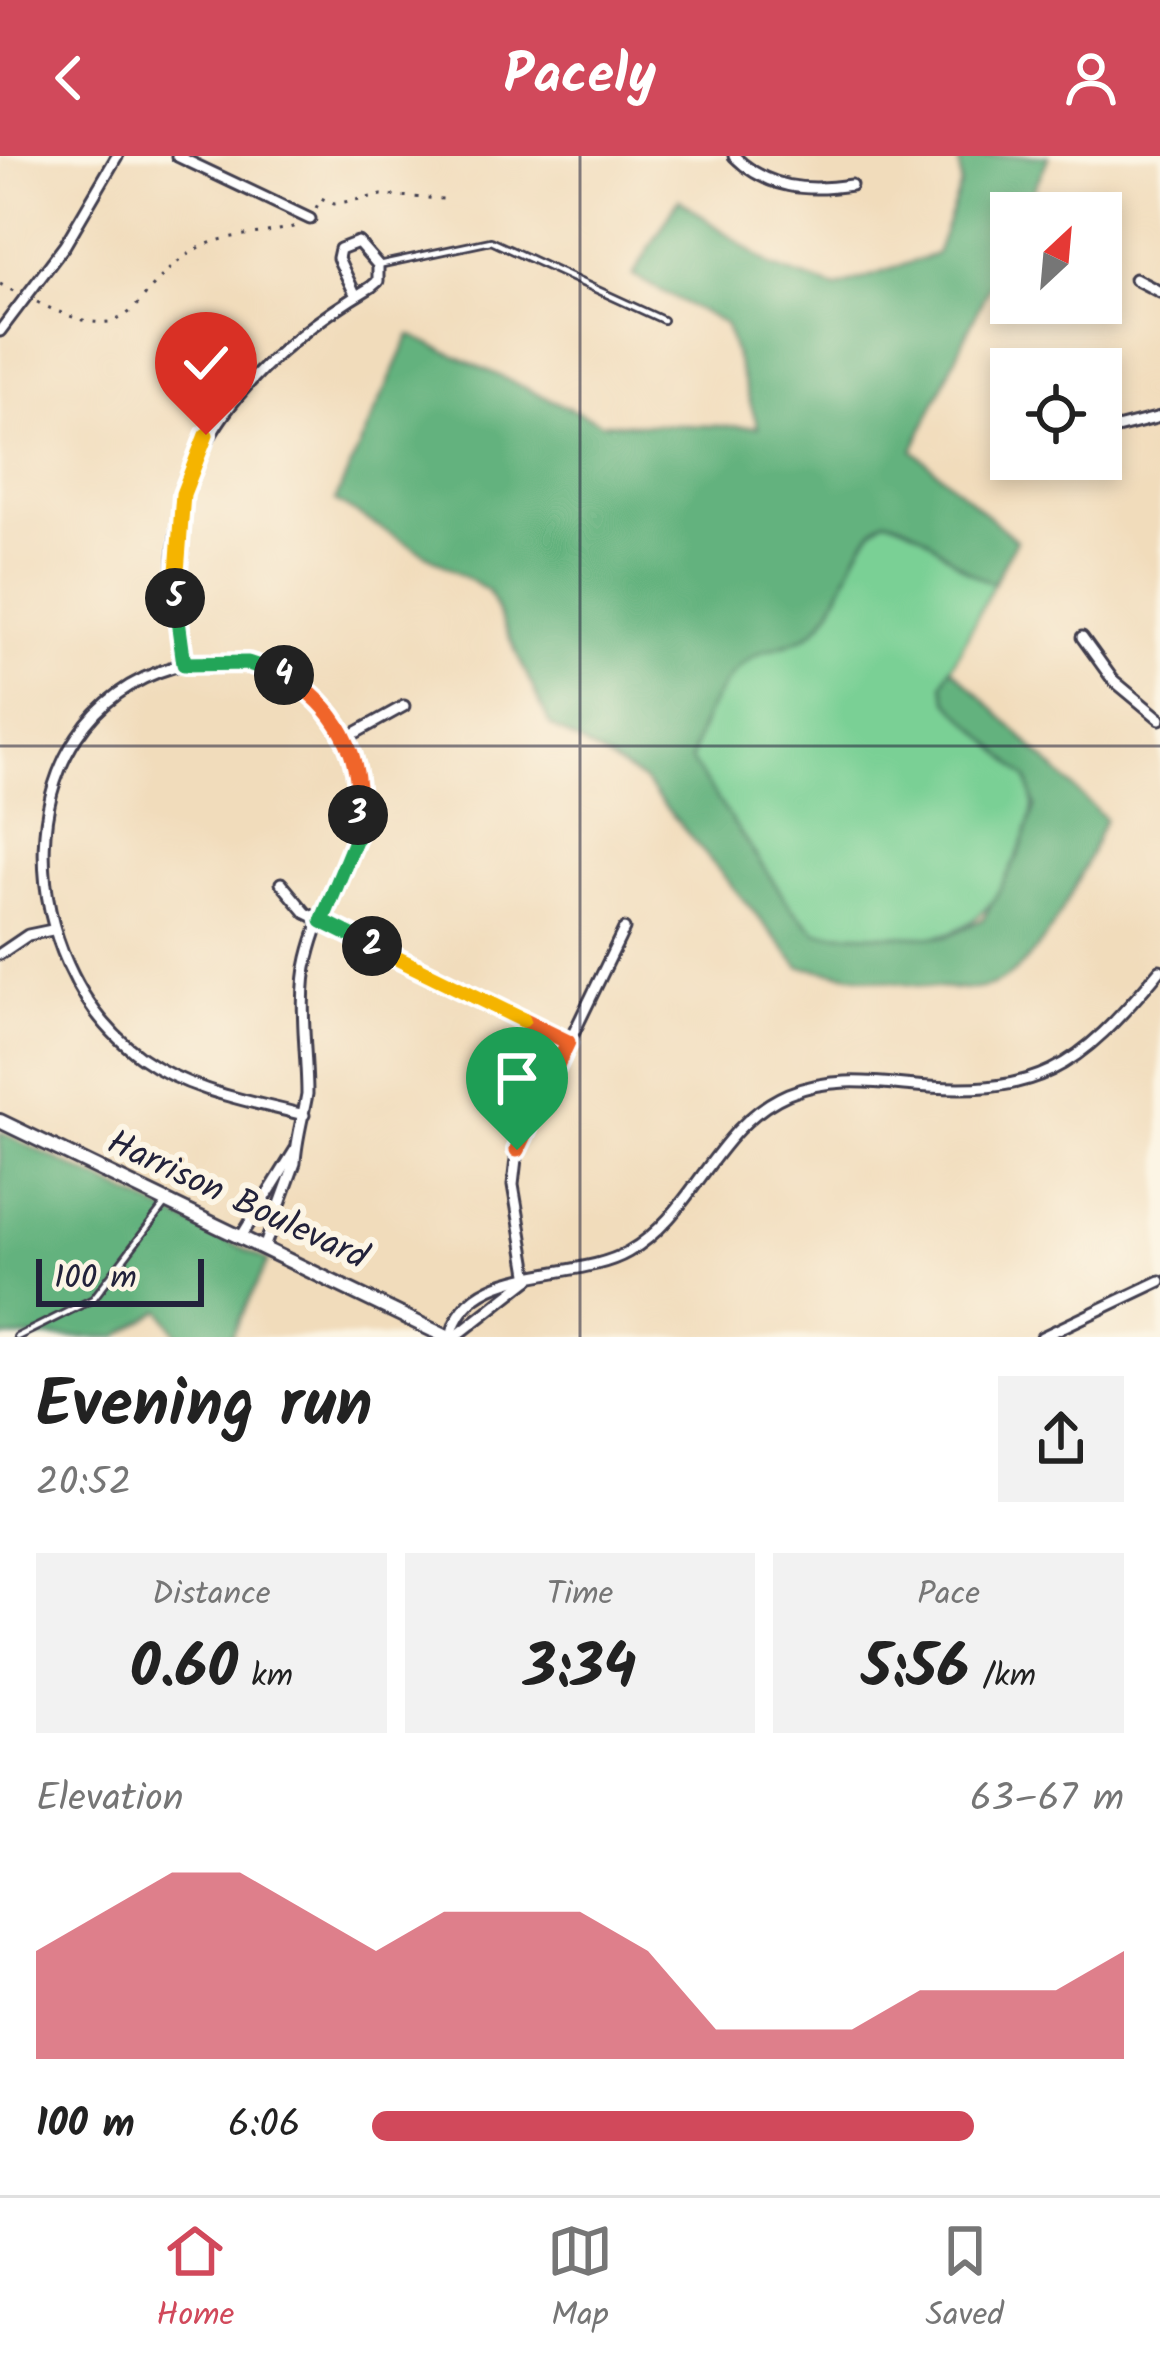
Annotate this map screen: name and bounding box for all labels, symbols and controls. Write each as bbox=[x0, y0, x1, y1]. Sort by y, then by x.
text: Pacely bbox=[504, 35, 656, 121]
icon: back bbox=[36, 45, 102, 111]
icon: person bbox=[1058, 45, 1124, 111]
north arrow bbox=[990, 192, 1122, 324]
map controls bbox=[990, 192, 1122, 480]
pin bbox=[155, 312, 257, 435]
icon: check bbox=[173, 330, 239, 396]
button: locate bbox=[990, 348, 1122, 480]
pin: 5 bbox=[145, 568, 205, 628]
text: 5 bbox=[167, 571, 183, 624]
pin: 4 bbox=[254, 645, 314, 705]
text: 4 bbox=[275, 648, 293, 701]
pin: 3 bbox=[328, 785, 388, 845]
text: 3 bbox=[349, 788, 367, 841]
pin: 2 bbox=[342, 916, 402, 976]
text: 2 bbox=[362, 919, 382, 972]
pin bbox=[466, 1027, 568, 1150]
icon: arrive bbox=[484, 1045, 550, 1111]
street label: Harrison Boulevard bbox=[97, 1116, 378, 1287]
scale bar bbox=[36, 1253, 204, 1306]
text: 100 m bbox=[54, 1253, 137, 1306]
text: Evening run bbox=[36, 1355, 372, 1460]
button: share bbox=[998, 1376, 1124, 1502]
text: 20:52 bbox=[36, 1453, 131, 1515]
text: Distance bbox=[152, 1569, 271, 1622]
text: Time bbox=[547, 1569, 613, 1622]
text: Pace bbox=[917, 1569, 980, 1622]
text: 0.60 bbox=[130, 1622, 238, 1718]
text: 3:34 bbox=[523, 1622, 637, 1718]
text: 5:56 bbox=[861, 1622, 969, 1718]
text: km bbox=[238, 1651, 293, 1704]
text: /km bbox=[969, 1651, 1036, 1704]
text: Elevation bbox=[36, 1769, 184, 1831]
text: 63–67 m bbox=[970, 1769, 1124, 1831]
text: 100 m bbox=[36, 2095, 135, 2157]
text: 6:06 bbox=[228, 2095, 300, 2157]
tab: Home bbox=[156, 2218, 234, 2343]
tab: Map bbox=[547, 2218, 613, 2343]
tab: Saved bbox=[925, 2218, 1004, 2343]

